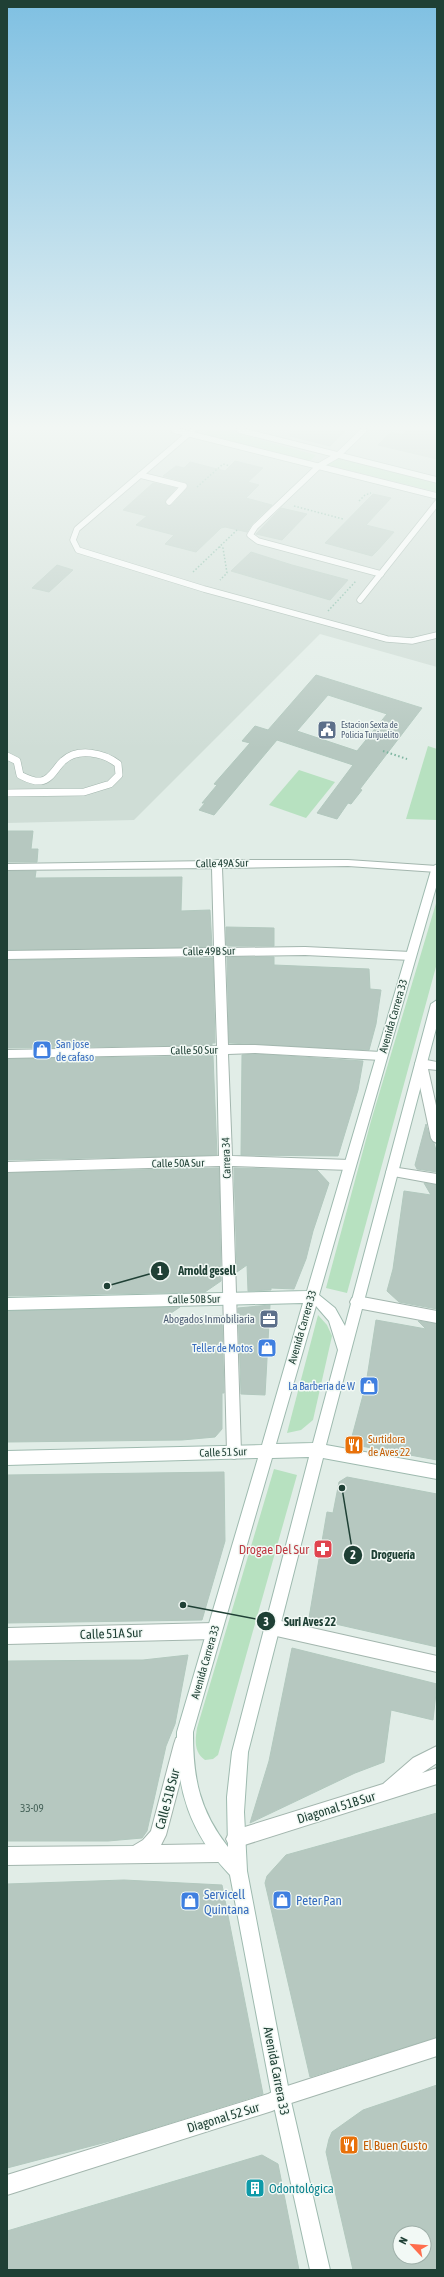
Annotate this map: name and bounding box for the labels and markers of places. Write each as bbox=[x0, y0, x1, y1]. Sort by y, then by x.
public building icon: Estacion Sexta de Policia Tunjuelito bbox=[316, 719, 338, 741]
place label: Estacion Sexta de Policia Tunjuelito bbox=[341, 720, 399, 740]
place label: San jose de cafaso bbox=[56, 1038, 94, 1063]
shop icon: San jose de cafaso bbox=[31, 1039, 53, 1061]
callout: Arnold gesell bbox=[150, 1259, 244, 1283]
office icon: Abogados Inmobiliaria bbox=[258, 1308, 280, 1330]
place label: Abogados Inmobiliaria bbox=[163, 1313, 255, 1325]
shop icon: Teller de Motos bbox=[256, 1337, 278, 1359]
place label: Teller de Motos bbox=[192, 1342, 253, 1354]
shop icon: La Barbería de W bbox=[358, 1375, 380, 1397]
place label: La Barbería de W bbox=[288, 1380, 355, 1392]
place label: Surtidora de Aves 22 bbox=[368, 1433, 410, 1458]
restaurant icon: Surtidora de Aves 22 bbox=[343, 1434, 365, 1456]
pharmacy icon: Drogae Del Sur bbox=[312, 1538, 334, 1560]
place label: Drogae Del Sur bbox=[239, 1542, 309, 1557]
callout: Droguería bbox=[343, 1543, 423, 1567]
callout: Suri Aves 22 bbox=[256, 1609, 344, 1633]
place label: Servicell Quintana bbox=[204, 1887, 249, 1917]
shop icon: Peter Pan bbox=[271, 1889, 293, 1911]
shop icon: Servicell Quintana bbox=[179, 1890, 201, 1912]
place label: Peter Pan bbox=[296, 1893, 342, 1908]
restaurant icon: El Buen Gusto bbox=[338, 2134, 360, 2156]
place label: El Buen Gusto bbox=[363, 2138, 428, 2153]
building icon: Odontológica bbox=[244, 2177, 266, 2199]
place label: Odontológica bbox=[269, 2181, 334, 2196]

